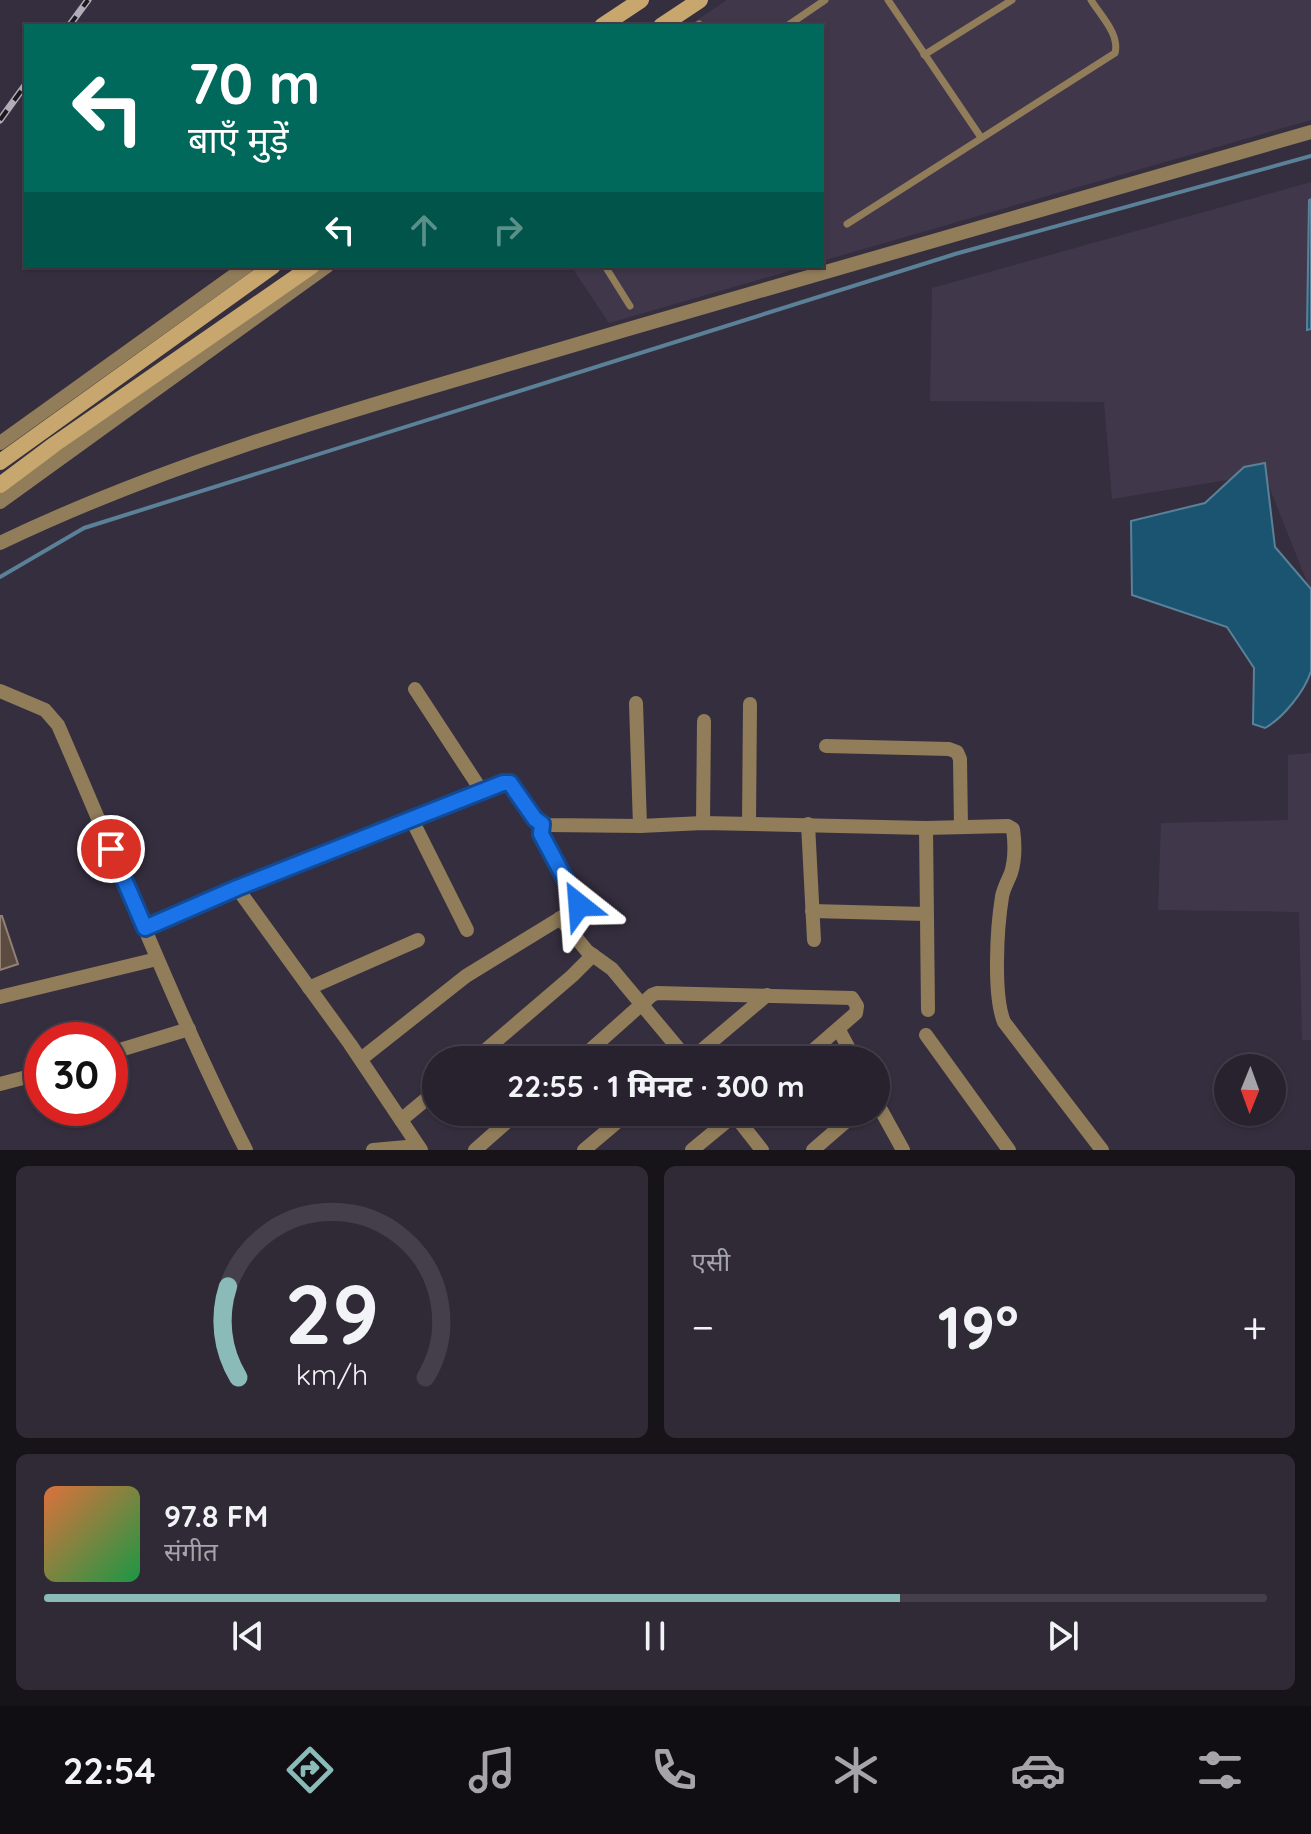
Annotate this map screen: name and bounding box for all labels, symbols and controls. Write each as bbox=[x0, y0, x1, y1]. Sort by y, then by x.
text: 70 m bbox=[188, 48, 320, 118]
icon: left bbox=[56, 56, 160, 160]
text: बाएँ मुड़ें bbox=[188, 117, 288, 162]
icon: left bbox=[318, 208, 362, 252]
icon: ahead bbox=[402, 208, 446, 252]
icon: right bbox=[486, 208, 530, 252]
pin bbox=[77, 815, 145, 883]
icon: arrive bbox=[89, 827, 133, 871]
position arrow bbox=[537, 863, 621, 947]
speed limit sign: 30 bbox=[24, 1022, 128, 1126]
north arrow bbox=[1214, 1054, 1286, 1126]
map controls bbox=[1214, 1054, 1286, 1126]
text: 22:55 · 1 मिनट · 300 m bbox=[507, 1067, 805, 1105]
text: एसी bbox=[692, 1245, 730, 1278]
text: 29 bbox=[284, 1261, 379, 1365]
text: 19° bbox=[938, 1289, 1019, 1364]
text: − bbox=[692, 1299, 714, 1354]
text: + bbox=[1242, 1299, 1267, 1354]
text: km/h bbox=[295, 1356, 368, 1392]
text: 97.8 FM bbox=[164, 1497, 268, 1535]
text: संगीत bbox=[164, 1535, 218, 1568]
icon: previous bbox=[226, 1614, 270, 1658]
icon: pause bbox=[633, 1614, 677, 1658]
icon: next bbox=[1041, 1614, 1085, 1658]
icon: directions bbox=[282, 1742, 338, 1798]
icon: music bbox=[464, 1742, 520, 1798]
icon: phone bbox=[646, 1742, 702, 1798]
icon: climate bbox=[828, 1742, 884, 1798]
icon: car bbox=[1010, 1742, 1066, 1798]
icon: filters bbox=[1192, 1742, 1248, 1798]
text: 22:54 bbox=[63, 1748, 156, 1793]

